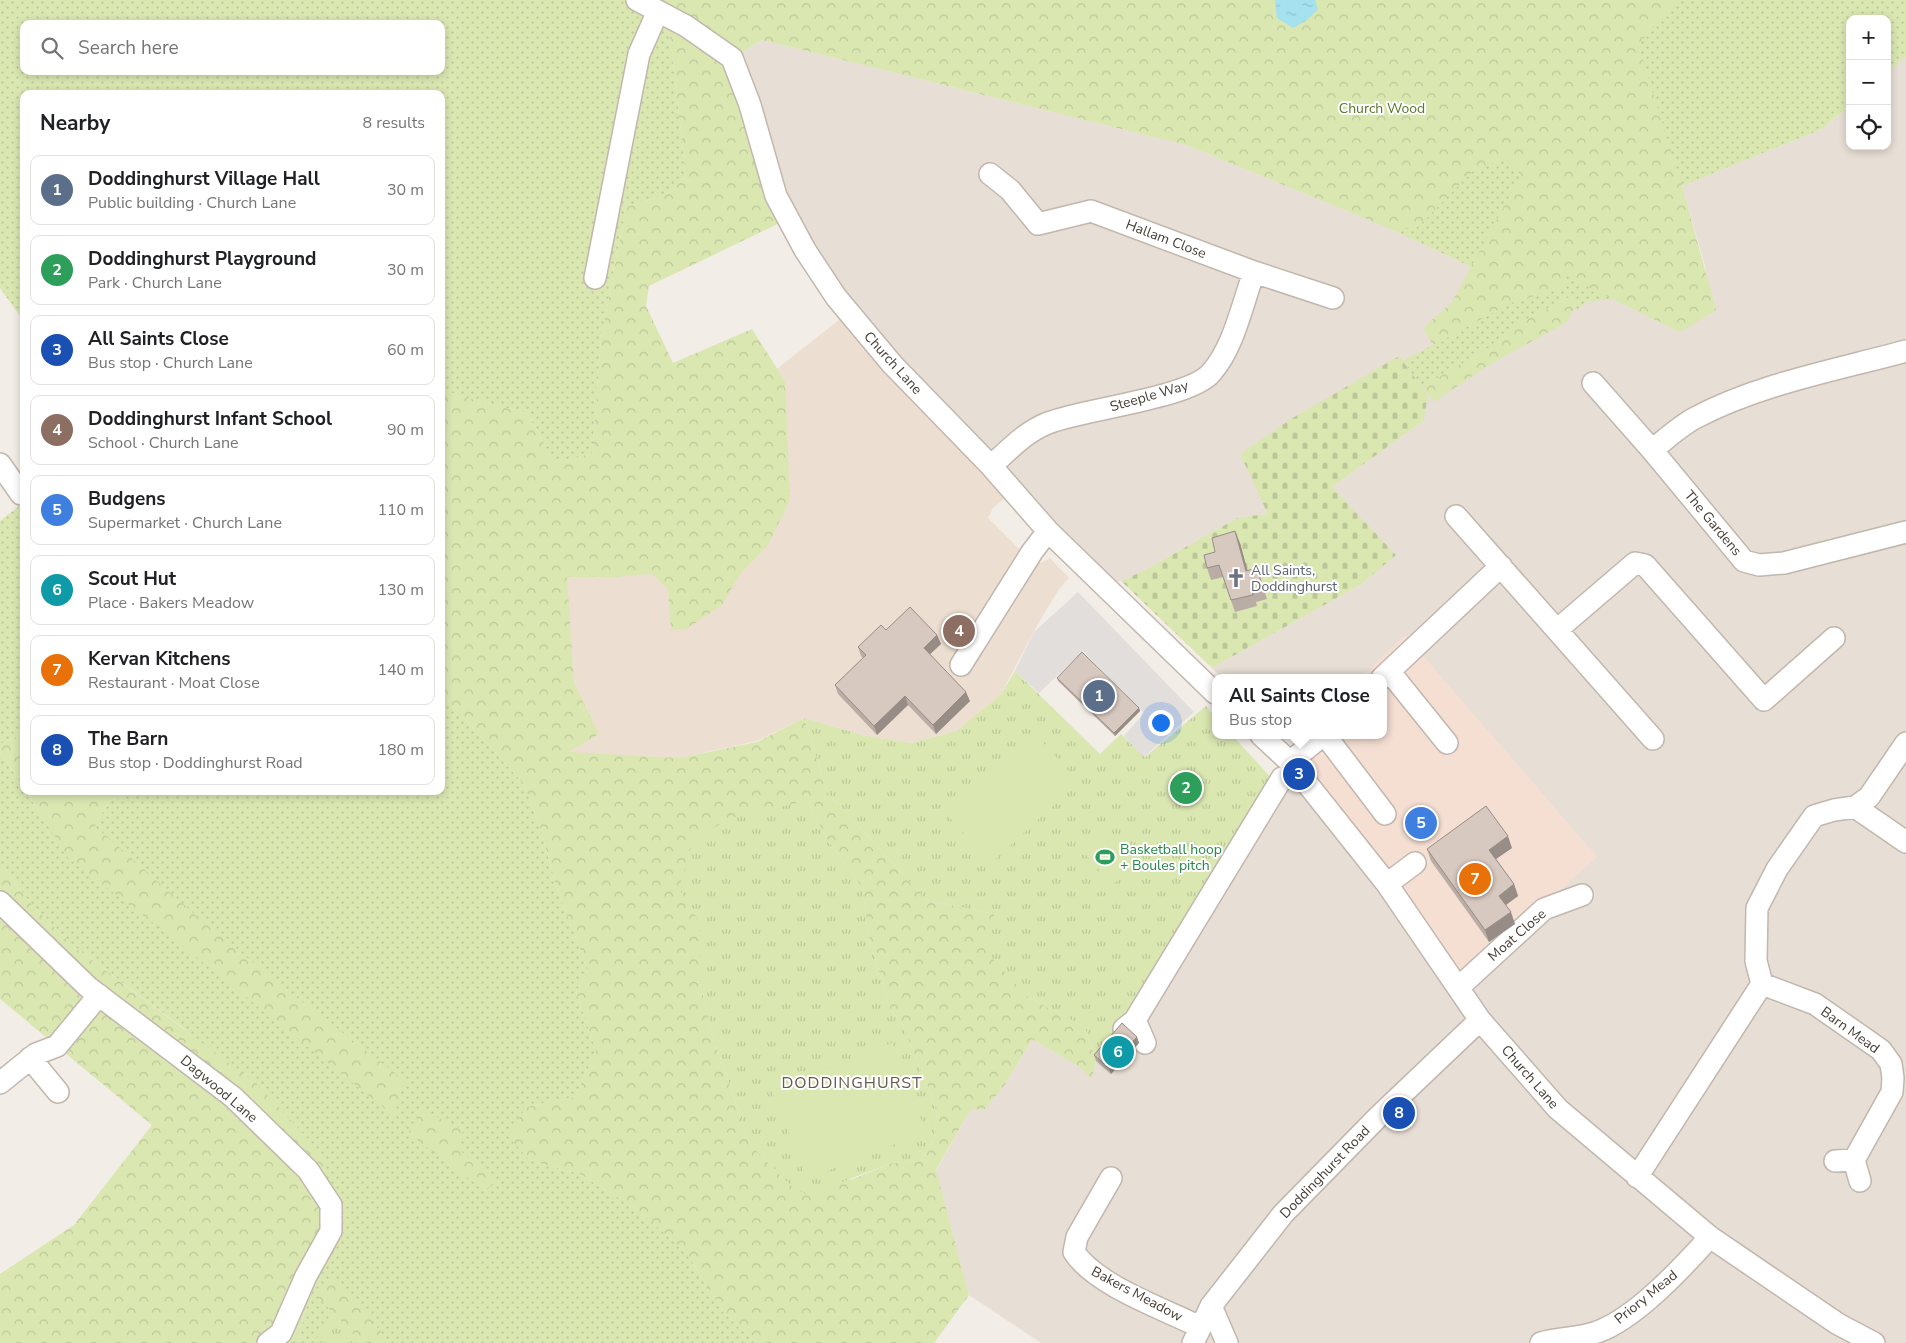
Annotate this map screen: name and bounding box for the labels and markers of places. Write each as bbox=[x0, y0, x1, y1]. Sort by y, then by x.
place label: All Saints, Doddinghurst bbox=[1251, 561, 1337, 596]
church icon: All Saints, Doddinghurst bbox=[1225, 567, 1247, 589]
pin: 4 bbox=[943, 612, 975, 650]
pin: 1 bbox=[1083, 677, 1115, 715]
pin: 3 bbox=[1283, 755, 1315, 793]
pin: 2 bbox=[1170, 769, 1202, 807]
pin: 5 bbox=[1405, 804, 1437, 842]
place label: Basketball hoop + Boules pitch bbox=[1120, 840, 1222, 875]
sports icon: Basketball hoop + Boules pitch bbox=[1094, 846, 1116, 868]
pin: 7 bbox=[1459, 860, 1491, 898]
pin: 6 bbox=[1102, 1033, 1134, 1071]
pin: 8 bbox=[1383, 1094, 1415, 1132]

